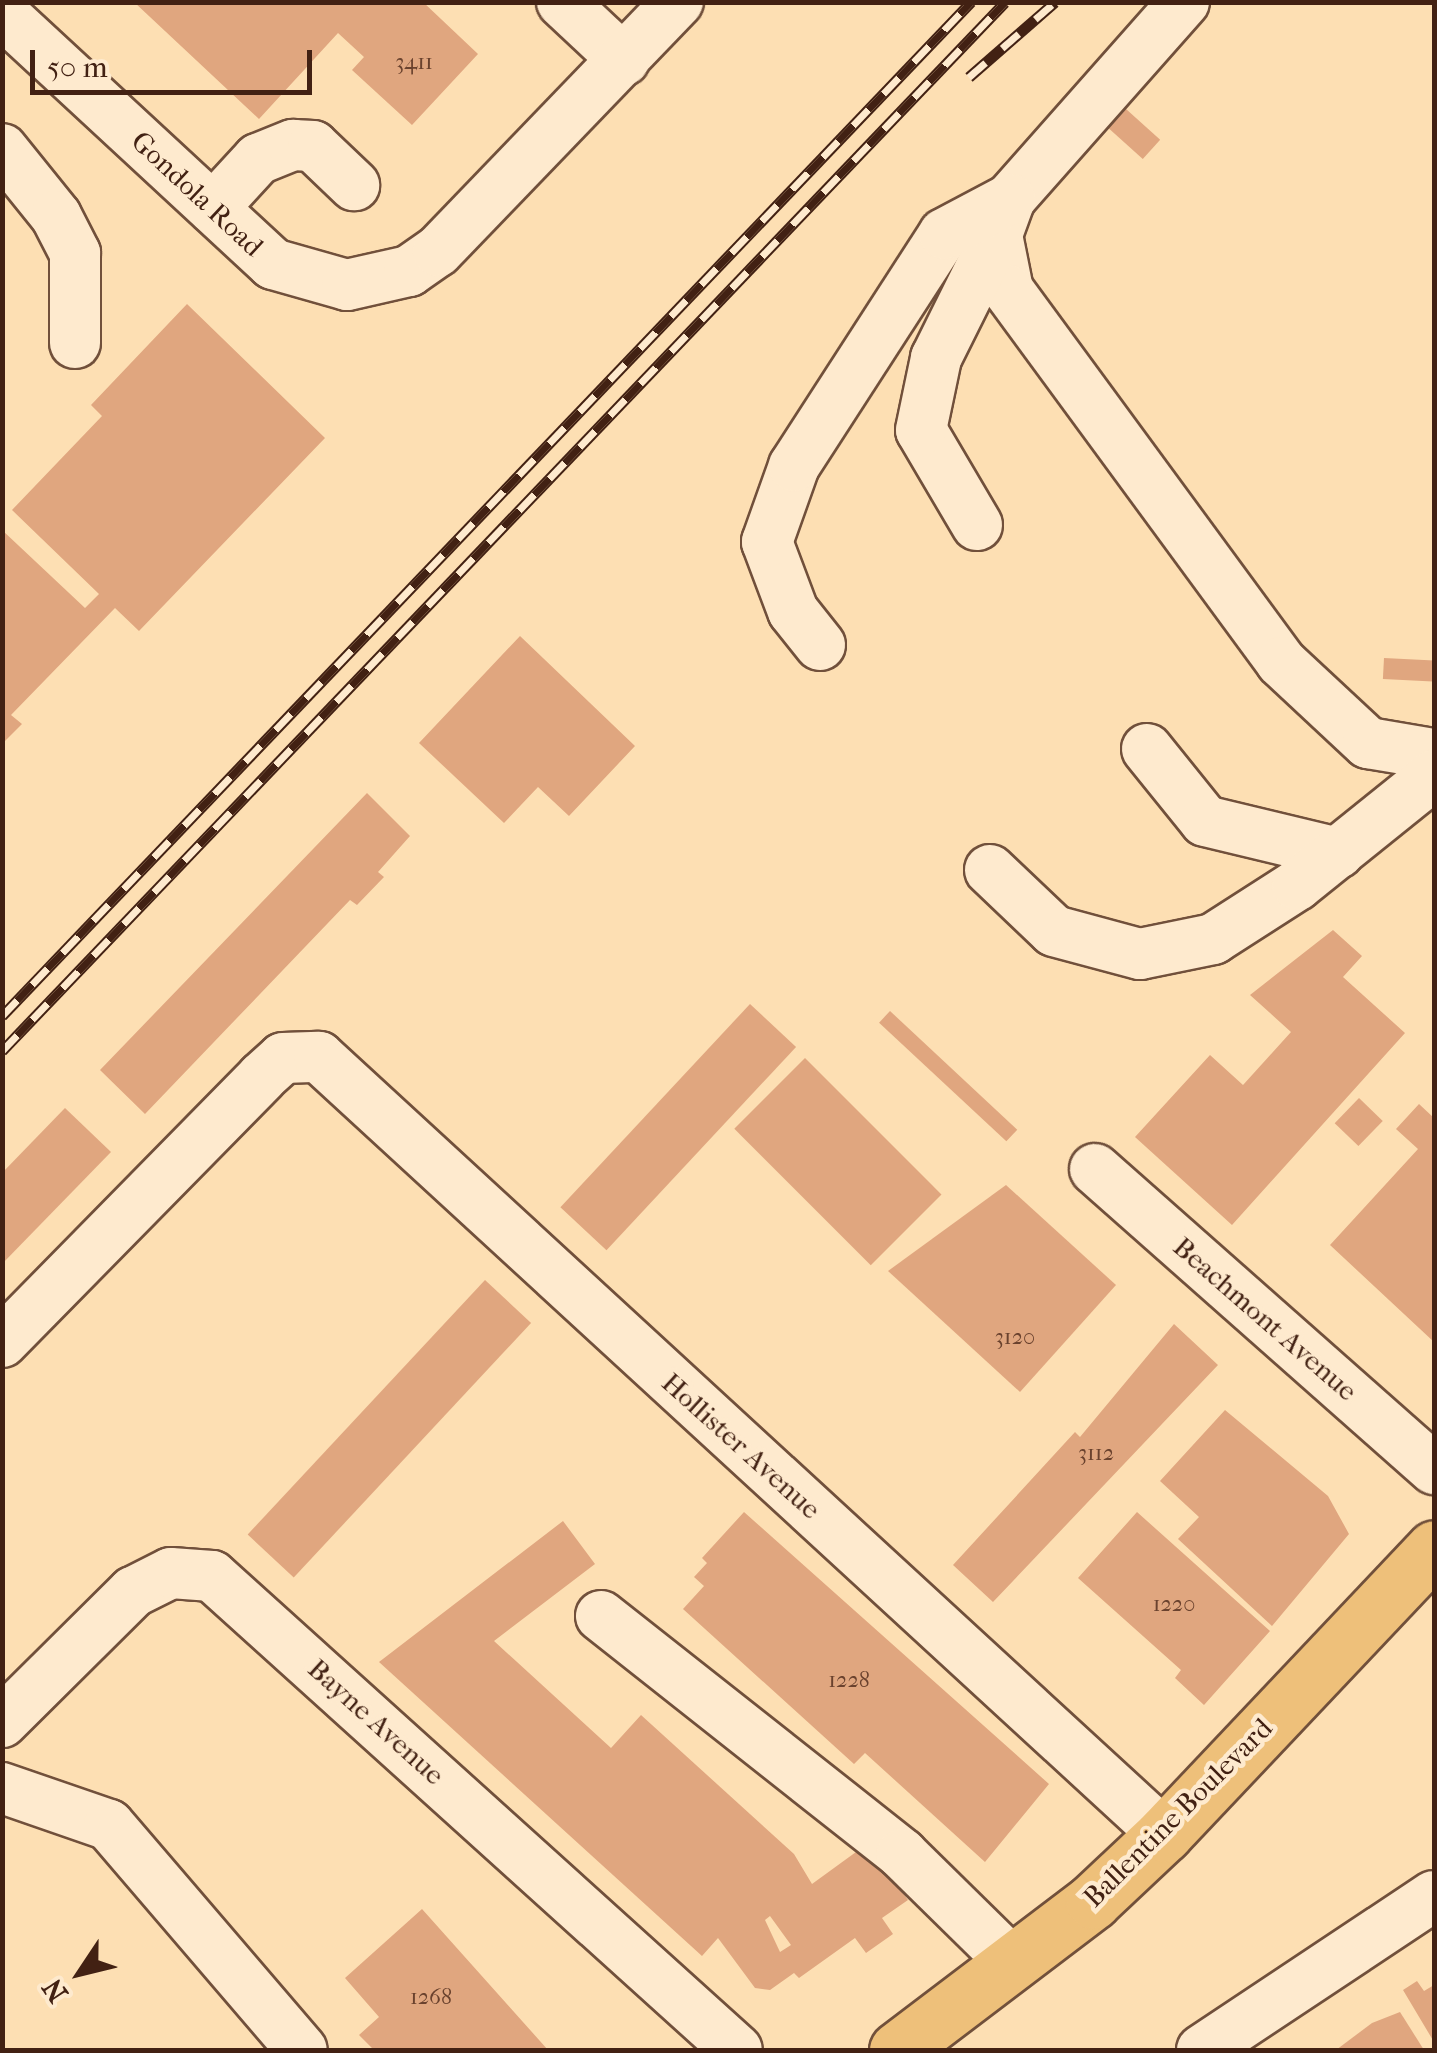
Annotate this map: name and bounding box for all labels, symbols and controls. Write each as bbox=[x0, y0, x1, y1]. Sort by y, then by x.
scale bar bbox=[35, 30, 318, 92]
text: 50 m bbox=[47, 50, 108, 85]
house number: 3411 bbox=[395, 50, 433, 76]
street label: Gondola Road bbox=[124, 124, 270, 264]
street label: Beachmont Avenue bbox=[1166, 1230, 1364, 1408]
house number: 3120 bbox=[995, 1325, 1035, 1351]
street label: Hollister Avenue bbox=[655, 1366, 827, 1526]
house number: 3112 bbox=[1078, 1441, 1114, 1467]
house number: 1220 bbox=[1153, 1592, 1195, 1618]
street label: Bayne Avenue bbox=[301, 1652, 451, 1792]
house number: 1228 bbox=[828, 1668, 870, 1694]
street label: Ballentine Boulevard bbox=[1077, 1712, 1279, 1914]
north arrow bbox=[30, 1923, 130, 2023]
text: N bbox=[35, 1972, 75, 2009]
house number: 1268 bbox=[410, 1985, 452, 2011]

